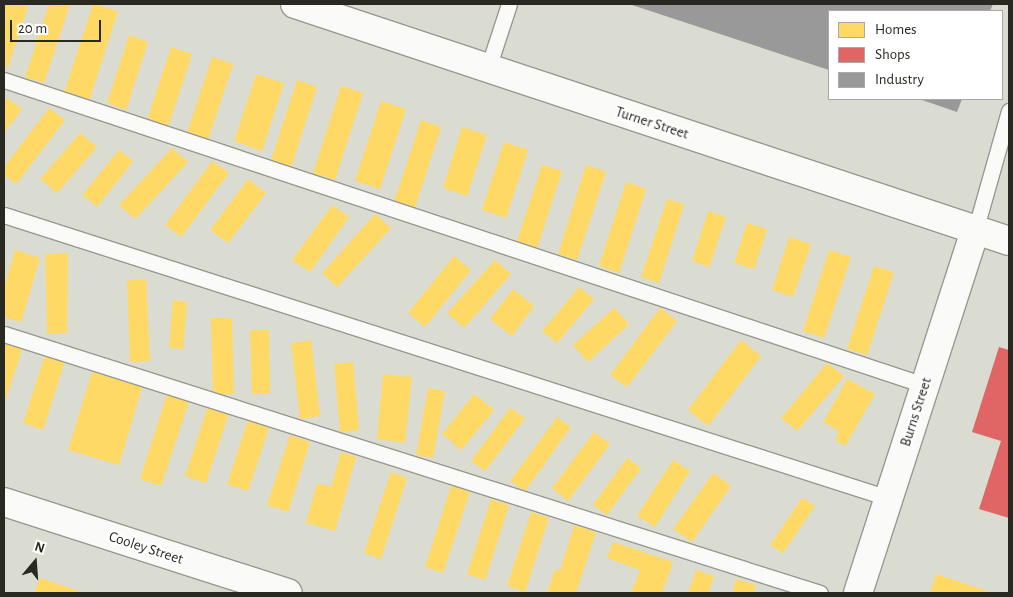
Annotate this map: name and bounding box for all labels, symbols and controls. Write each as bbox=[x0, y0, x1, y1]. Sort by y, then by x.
scale bar bbox=[12, 10, 104, 42]
legend bbox=[828, 10, 1003, 100]
text: 20 m bbox=[18, 21, 47, 36]
text: Homes bbox=[875, 22, 917, 37]
text: Shops bbox=[875, 47, 910, 62]
text: Industry bbox=[875, 72, 924, 87]
street label: Turner Street bbox=[613, 103, 691, 143]
street label: Burns Street bbox=[896, 375, 936, 449]
street label: Cooley Street bbox=[107, 528, 185, 568]
north arrow bbox=[10, 537, 60, 587]
text: N bbox=[33, 540, 46, 556]

